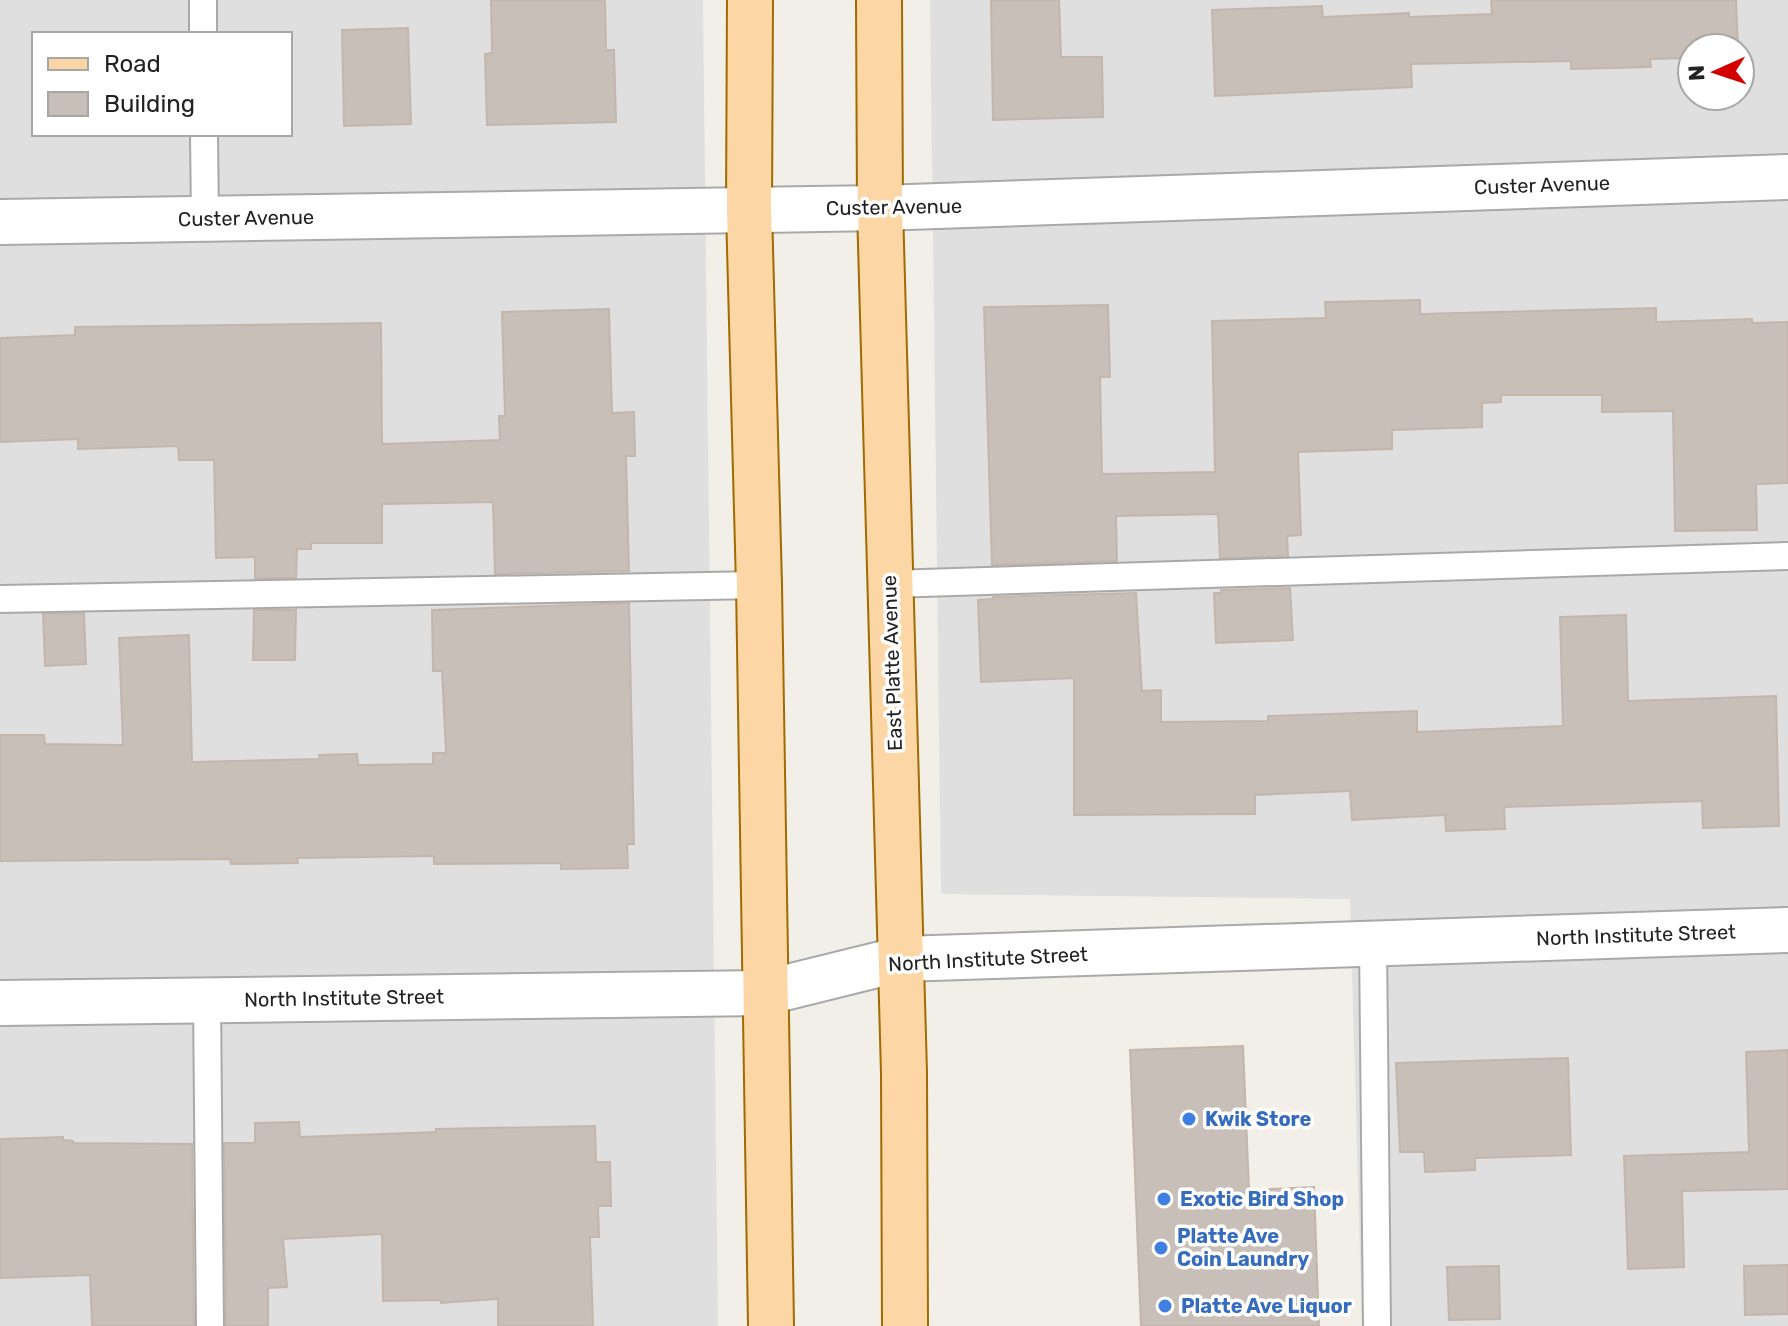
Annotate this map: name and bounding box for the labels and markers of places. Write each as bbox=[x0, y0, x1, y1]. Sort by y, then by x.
place label: Kwik Store bbox=[1205, 1107, 1312, 1131]
marker: Kwik Store bbox=[1180, 1110, 1198, 1128]
place label: Exotic Bird Shop bbox=[1180, 1187, 1344, 1211]
marker: Exotic Bird Shop bbox=[1155, 1190, 1173, 1208]
place label: Platte Ave Coin Laundry bbox=[1177, 1224, 1309, 1271]
marker: Platte Ave Coin Laundry bbox=[1152, 1239, 1170, 1257]
place label: Platte Ave Liquor bbox=[1181, 1294, 1352, 1318]
marker: Platte Ave Liquor bbox=[1156, 1297, 1174, 1315]

